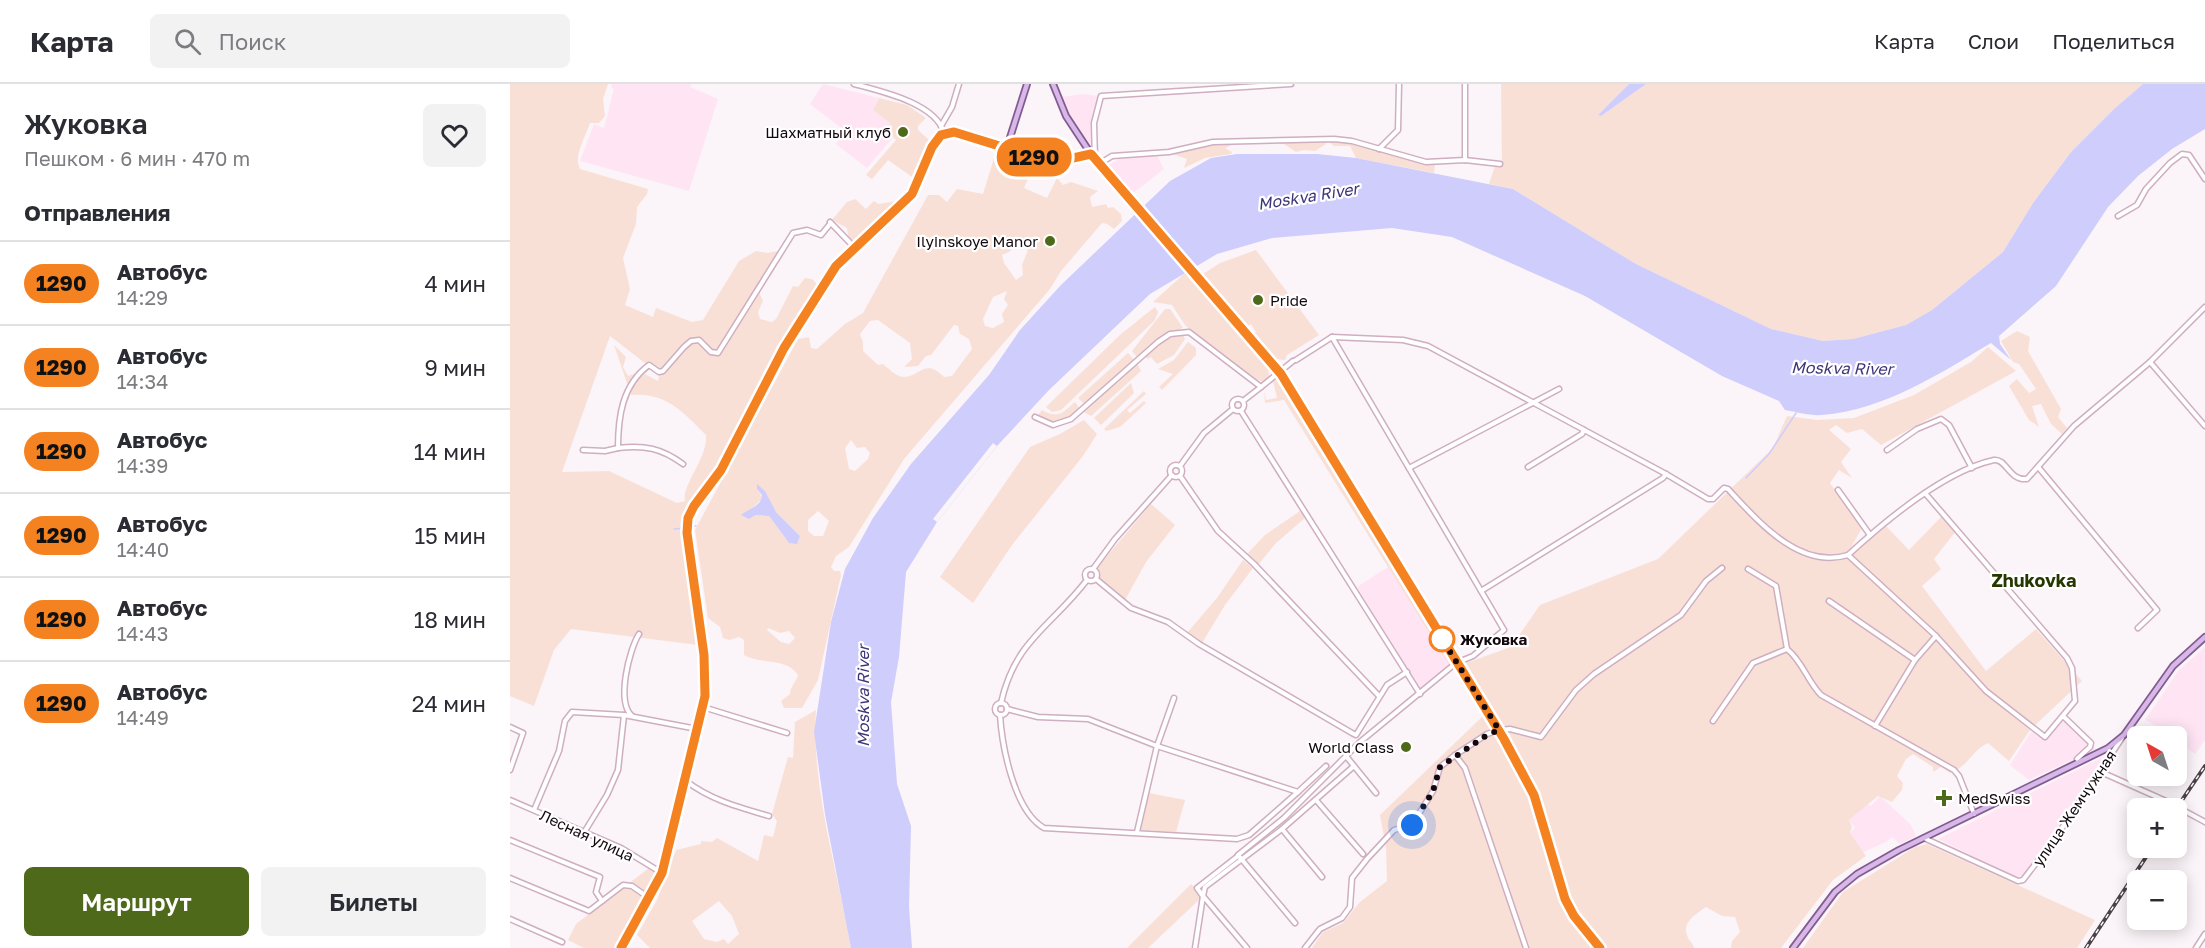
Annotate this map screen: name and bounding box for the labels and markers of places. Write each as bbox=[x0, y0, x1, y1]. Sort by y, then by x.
place label: Шахматный клуб bbox=[765, 123, 891, 141]
marker: Шахматный клуб bbox=[896, 125, 910, 139]
place label: Ilyinskoye Manor bbox=[916, 232, 1038, 250]
marker: Ilyinskoye Manor bbox=[1043, 234, 1057, 248]
place label: Pride bbox=[1270, 291, 1308, 309]
marker: Pride bbox=[1251, 293, 1265, 307]
marker: Жуковка bbox=[1429, 626, 1455, 652]
place label: Жуковка bbox=[1460, 630, 1527, 648]
place label: World Class bbox=[1308, 738, 1394, 756]
marker: World Class bbox=[1399, 740, 1413, 754]
marker: MedSwiss bbox=[1935, 789, 1953, 807]
place label: MedSwiss bbox=[1958, 789, 2030, 807]

